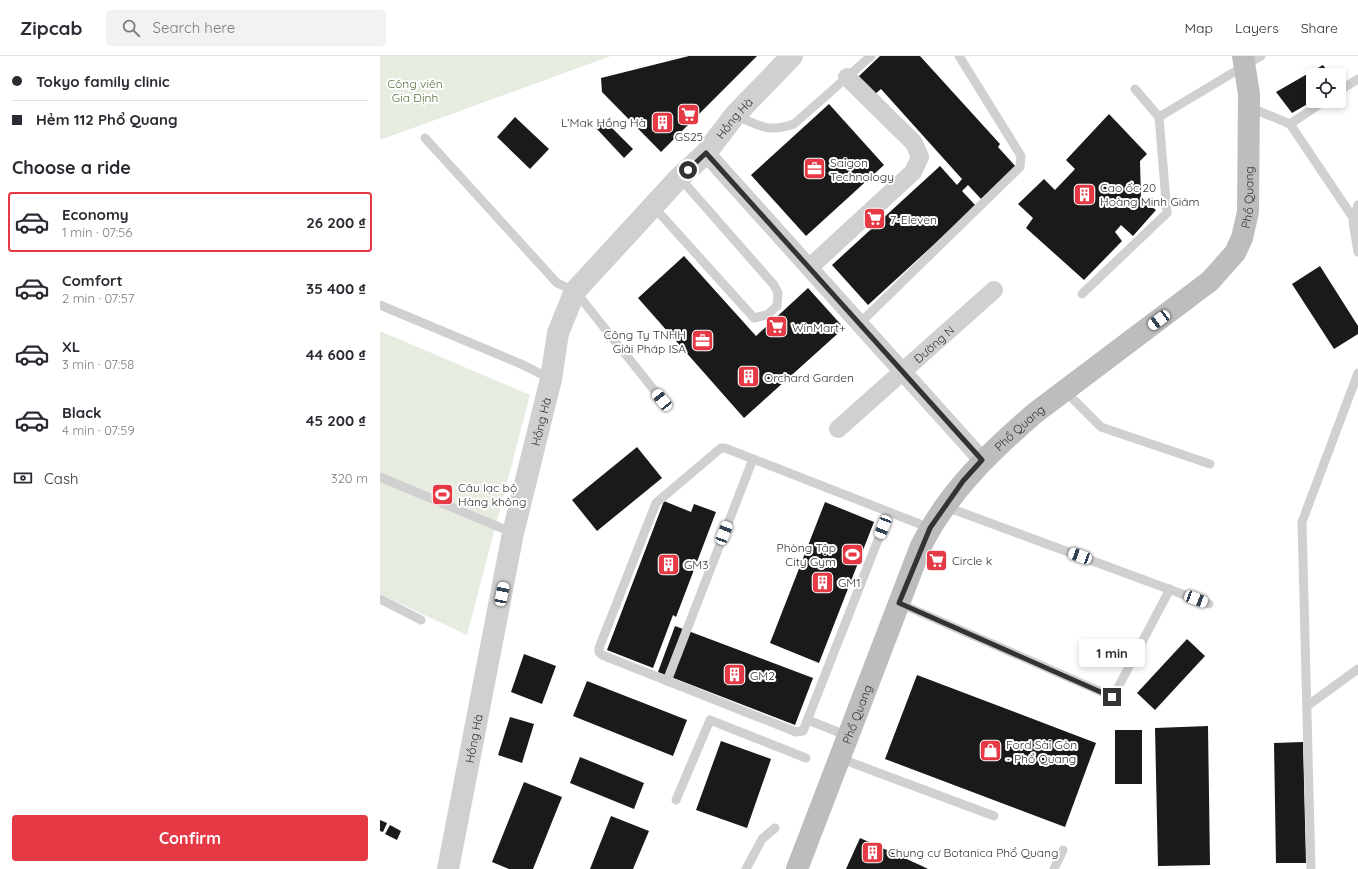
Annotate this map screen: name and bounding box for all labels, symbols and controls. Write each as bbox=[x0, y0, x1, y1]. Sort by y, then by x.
search box bbox=[106, 10, 386, 46]
text: Zipcab bbox=[20, 16, 82, 40]
icon: search bbox=[120, 17, 142, 39]
text: Search here bbox=[152, 18, 235, 37]
text: Map bbox=[1184, 19, 1213, 37]
text: Layers bbox=[1235, 19, 1279, 37]
text: Share bbox=[1301, 19, 1338, 37]
map controls bbox=[1306, 68, 1346, 108]
button: locate bbox=[1306, 68, 1346, 108]
text: Tokyo family clinic bbox=[36, 72, 170, 91]
park label: Công viên Gia Định bbox=[387, 76, 443, 105]
street label: Hồng Hà bbox=[712, 94, 756, 142]
supermarket icon: GS25 bbox=[676, 102, 702, 128]
building icon: L’Mak Hồng Hà bbox=[649, 109, 675, 135]
text: Hẻm 112 Phổ Quang bbox=[36, 110, 178, 129]
place label: L’Mak Hồng Hà bbox=[561, 115, 646, 130]
place label: GS25 bbox=[675, 129, 703, 144]
place label: Saigon Technology bbox=[830, 155, 894, 184]
text: Choose a ride bbox=[12, 156, 131, 179]
office icon: Saigon Technology bbox=[802, 156, 828, 182]
route start bbox=[679, 161, 697, 179]
street label: Phổ Quang bbox=[1237, 166, 1256, 230]
place label: Cao ốc 20 Hoàng Minh Giám bbox=[1100, 180, 1200, 209]
building icon: Cao ốc 20 Hoàng Minh Giám bbox=[1071, 181, 1097, 207]
icon: car bbox=[14, 204, 50, 240]
text: Economy bbox=[62, 205, 129, 224]
supermarket icon: 7-Eleven bbox=[862, 206, 888, 232]
place label: 7-Eleven bbox=[890, 212, 937, 227]
text: 26 200 ₫ bbox=[306, 213, 366, 232]
text: 1 min · 07:56 bbox=[62, 224, 132, 240]
icon: car bbox=[14, 270, 50, 306]
text: Comfort bbox=[62, 271, 123, 290]
text: 35 400 ₫ bbox=[306, 279, 366, 298]
text: 2 min · 07:57 bbox=[62, 290, 134, 306]
car bbox=[1146, 308, 1172, 332]
supermarket icon: WinMart+ bbox=[763, 314, 789, 340]
place label: WinMart+ bbox=[792, 320, 846, 335]
street label: Đường N bbox=[910, 322, 957, 366]
place label: Công Ty TNHH Giải Pháp ISA bbox=[604, 327, 686, 356]
office icon: Công Ty TNHH Giải Pháp ISA bbox=[689, 328, 715, 354]
icon: car bbox=[14, 336, 50, 372]
text: XL bbox=[62, 337, 80, 356]
text: 44 600 ₫ bbox=[306, 345, 366, 364]
text: 3 min · 07:58 bbox=[62, 356, 134, 372]
building icon: Orchard Garden bbox=[736, 364, 762, 390]
place label: Orchard Garden bbox=[764, 370, 854, 385]
car bbox=[650, 387, 674, 413]
street label: Hồng Hà bbox=[527, 396, 554, 447]
street label: Phổ Quang bbox=[991, 401, 1047, 454]
icon: car bbox=[14, 402, 50, 438]
text: Black bbox=[62, 403, 102, 422]
text: 45 200 ₫ bbox=[306, 411, 366, 430]
text: 4 min · 07:59 bbox=[62, 422, 135, 438]
icon: cash bbox=[12, 467, 34, 489]
text: Cash bbox=[44, 469, 78, 488]
text: 320 m bbox=[331, 470, 368, 486]
place label: Câu lạc bộ Hàng không bbox=[458, 480, 526, 509]
sports icon: Câu lạc bộ Hàng không bbox=[429, 481, 455, 507]
car bbox=[873, 514, 893, 540]
car bbox=[714, 520, 734, 546]
place label: Phòng Tập City Gym bbox=[776, 540, 836, 569]
sports icon: Phòng Tập City Gym bbox=[839, 541, 865, 567]
car bbox=[1067, 546, 1093, 566]
supermarket icon: Circle k bbox=[924, 547, 950, 573]
building icon: GM3 bbox=[655, 551, 681, 577]
place label: Circle k bbox=[952, 553, 992, 568]
place label: GM3 bbox=[684, 557, 709, 572]
building icon: GM1 bbox=[809, 569, 835, 595]
place label: GM1 bbox=[838, 575, 861, 590]
car bbox=[494, 581, 510, 607]
car bbox=[1183, 589, 1209, 609]
callout: 1 min bbox=[1079, 639, 1145, 667]
text: 1 min bbox=[1096, 645, 1128, 661]
building icon: GM2 bbox=[722, 662, 748, 688]
place label: GM2 bbox=[750, 668, 775, 683]
street label: Phổ Quang bbox=[838, 682, 875, 746]
route end bbox=[1103, 688, 1121, 706]
street label: Hồng Hà bbox=[461, 713, 485, 764]
place label: Ford Sài Gòn - Phổ Quang bbox=[1006, 737, 1077, 766]
shop icon: Ford Sài Gòn - Phổ Quang bbox=[978, 738, 1004, 764]
button: Confirm bbox=[12, 815, 368, 861]
building icon: Chung cư Botanica Phổ Quang bbox=[859, 839, 885, 865]
place label: Chung cư Botanica Phổ Quang bbox=[888, 845, 1058, 860]

